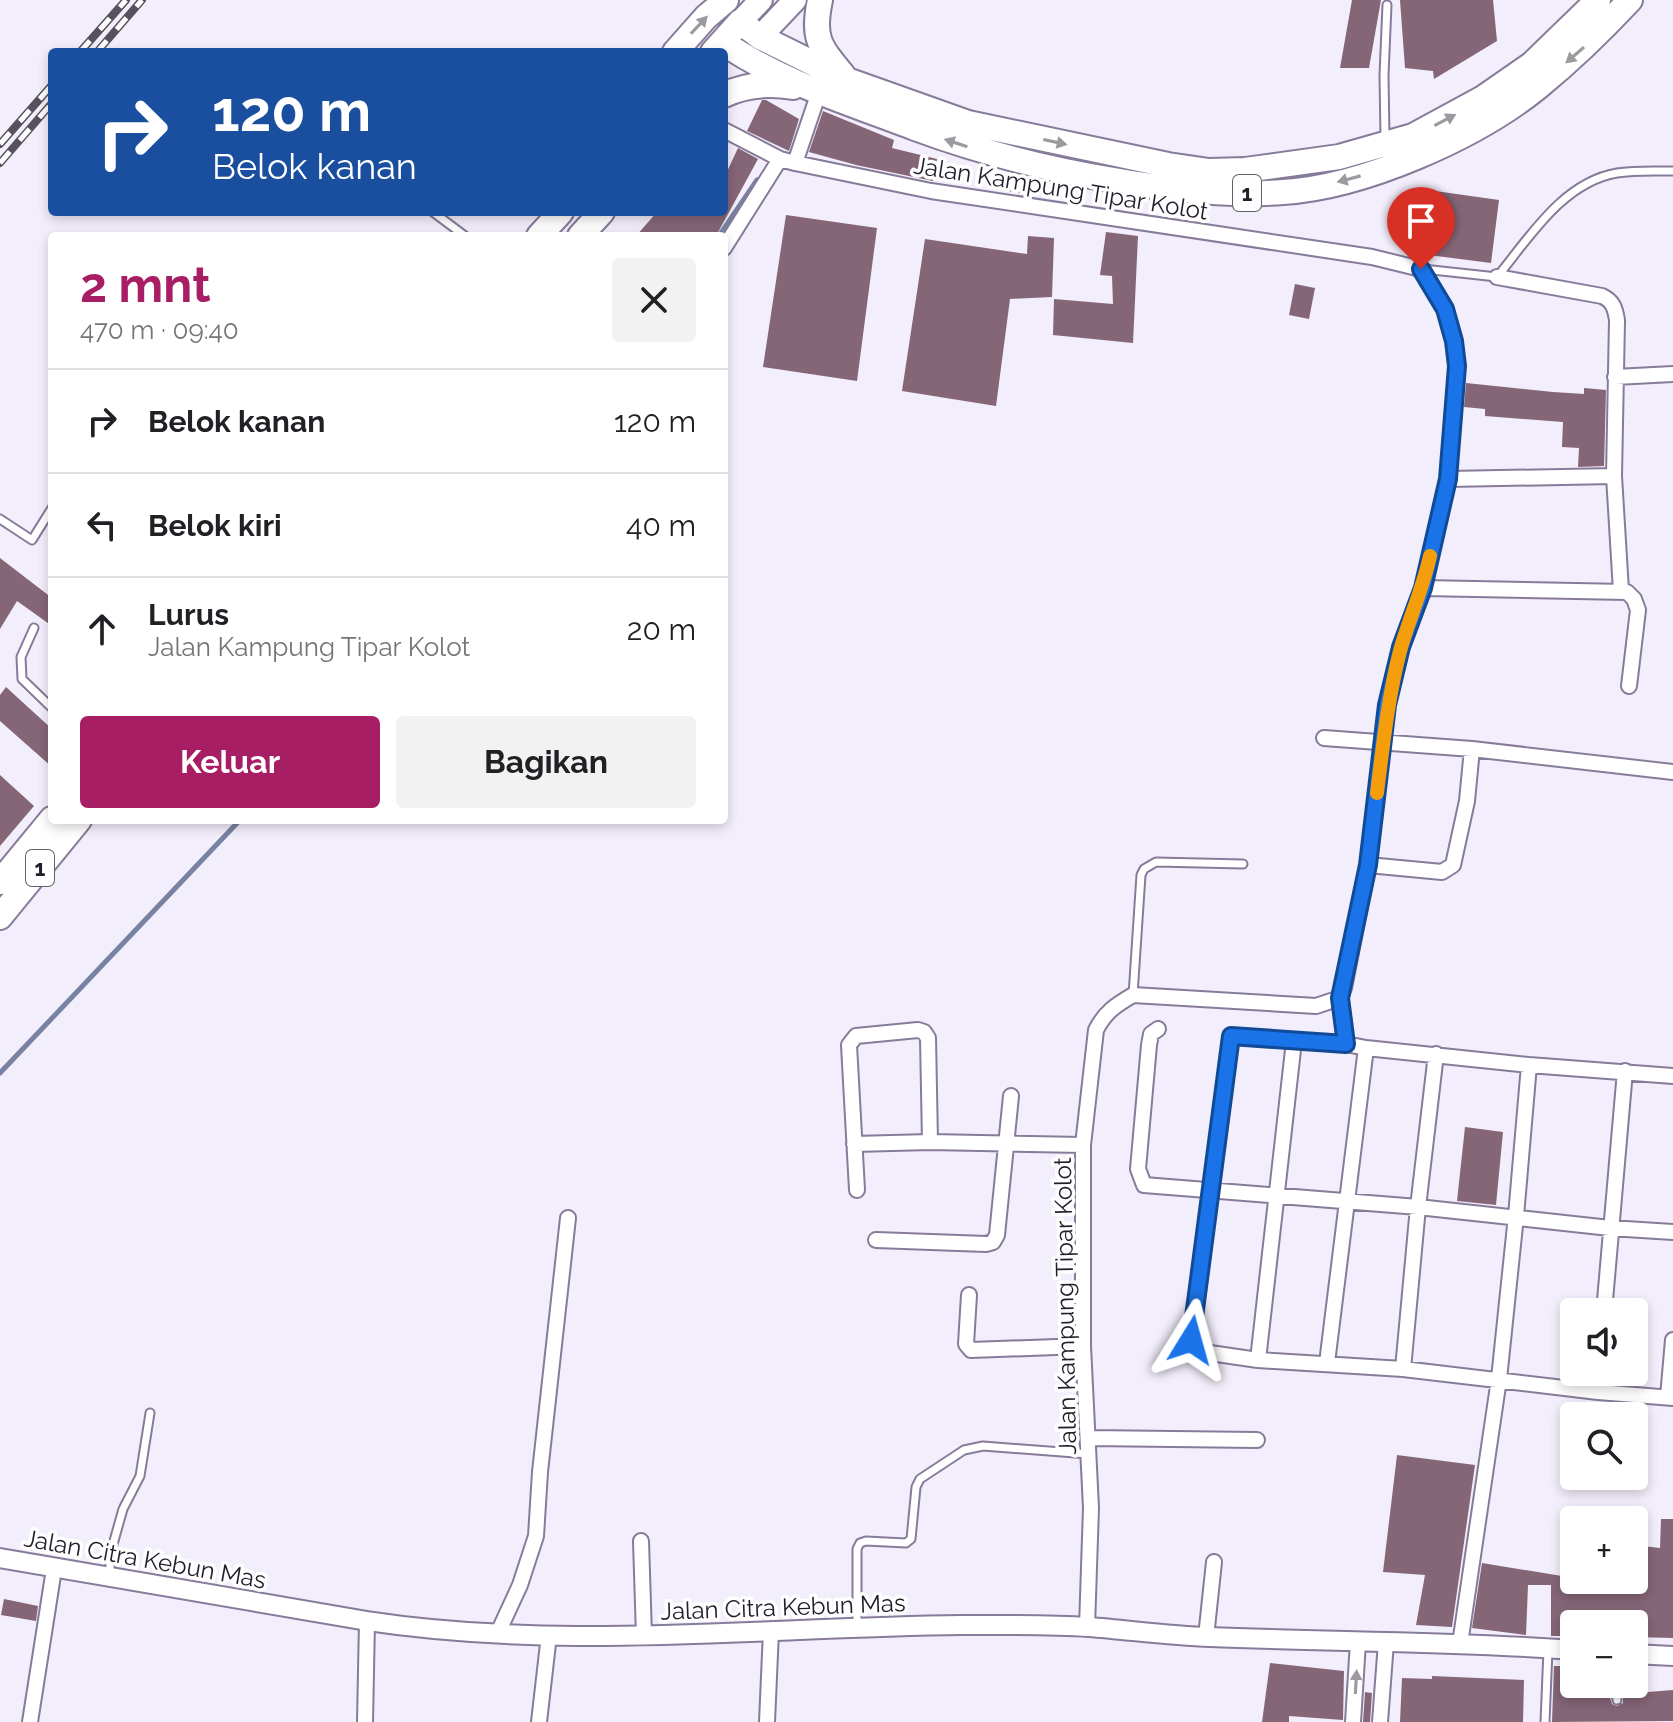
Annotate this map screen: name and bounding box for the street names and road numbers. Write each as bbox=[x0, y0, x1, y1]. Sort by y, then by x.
street label: Jalan Kampung Tipar Kolot bbox=[912, 150, 1210, 226]
road number: 1 bbox=[1233, 175, 1261, 211]
road number: 1 bbox=[26, 850, 54, 886]
street label: Jalan Kampung Tipar Kolot bbox=[1048, 1157, 1082, 1455]
street label: Jalan Citra Kebun Mas bbox=[22, 1523, 268, 1595]
street label: Jalan Citra Kebun Mas bbox=[660, 1588, 906, 1626]

